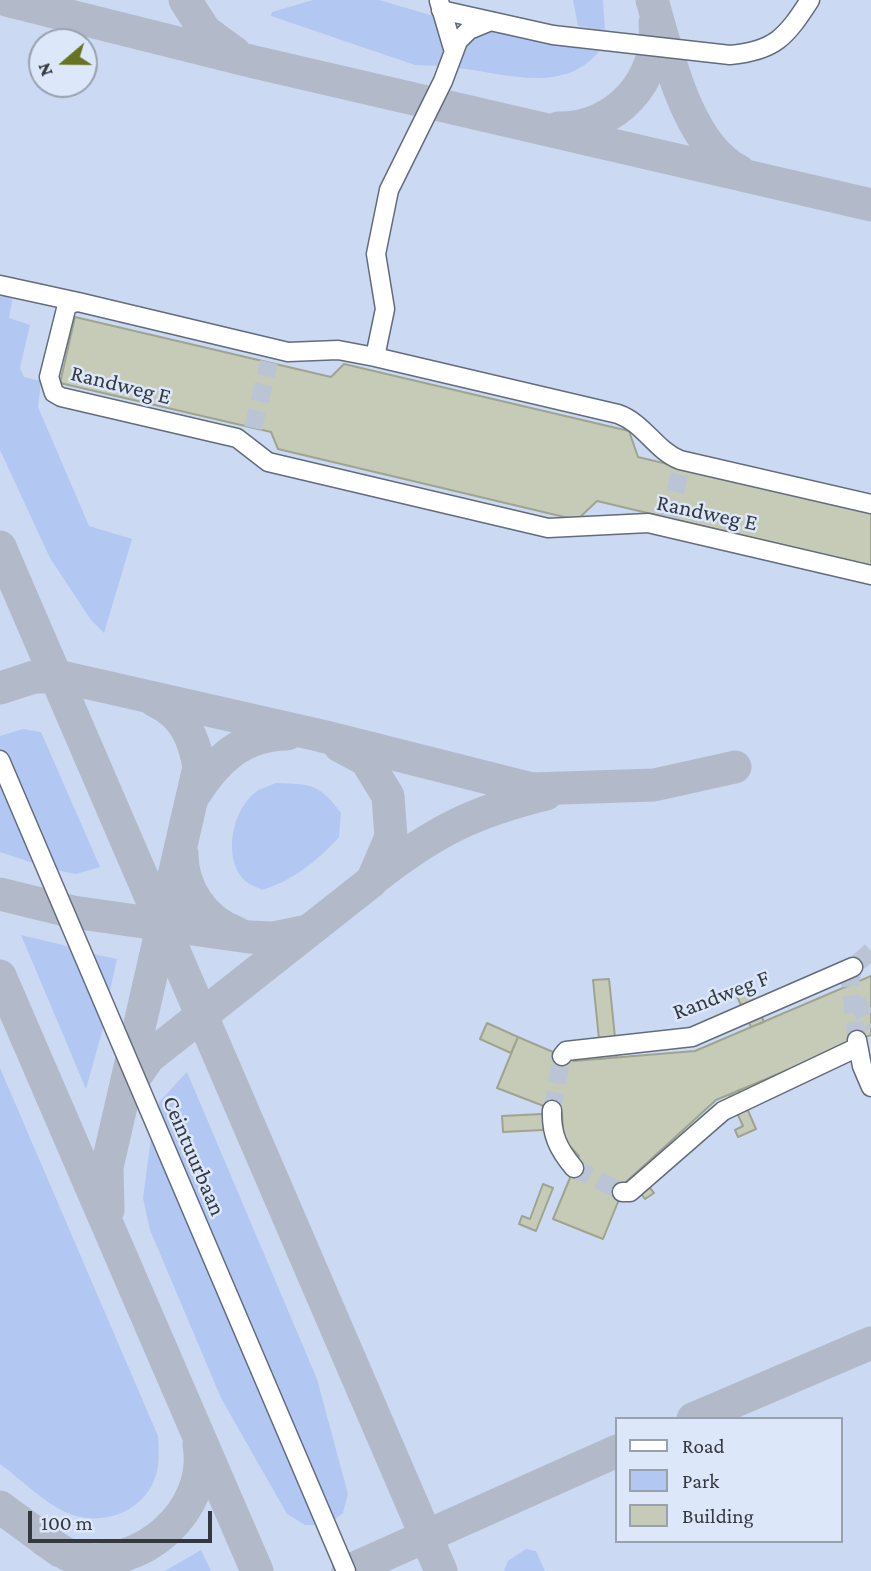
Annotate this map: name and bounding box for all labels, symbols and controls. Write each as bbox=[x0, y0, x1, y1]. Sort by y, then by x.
north arrow bbox=[28, 28, 98, 98]
text: N bbox=[33, 60, 57, 79]
street label: Randweg E bbox=[68, 359, 174, 411]
street label: Randweg E bbox=[654, 489, 760, 537]
street label: Randweg F bbox=[669, 964, 773, 1026]
street label: Ceintuurbaan bbox=[156, 1092, 232, 1220]
legend bbox=[616, 1417, 843, 1543]
text: Road bbox=[682, 1434, 725, 1458]
text: Park bbox=[682, 1469, 719, 1493]
scale bar bbox=[32, 1498, 215, 1542]
text: Building bbox=[682, 1504, 754, 1528]
text: 100 m bbox=[41, 1511, 93, 1535]

